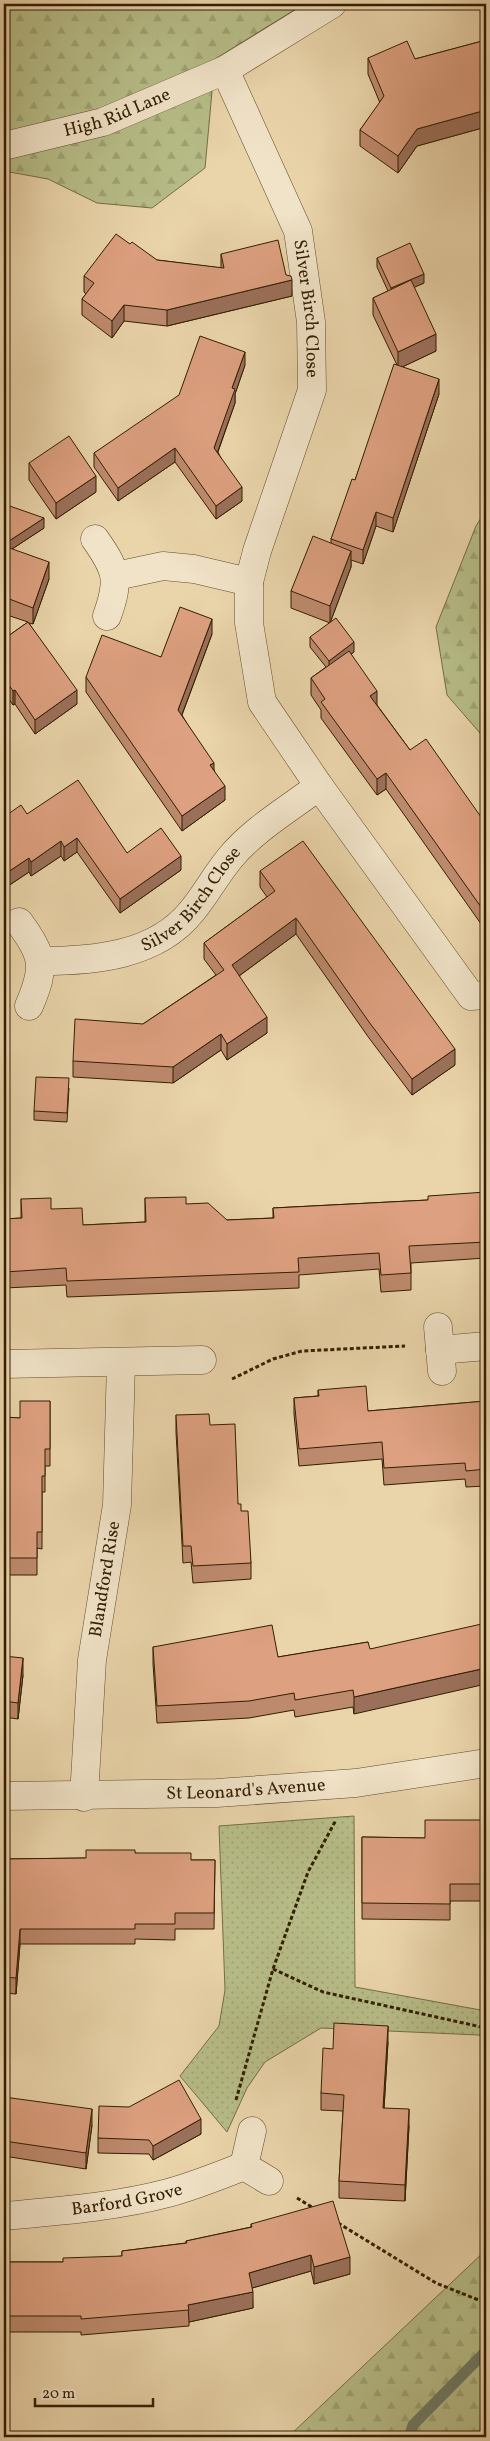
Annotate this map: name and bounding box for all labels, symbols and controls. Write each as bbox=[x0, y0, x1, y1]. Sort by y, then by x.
street label: High Rid Lane bbox=[61, 82, 174, 144]
street label: Silver Birch Close bbox=[287, 238, 324, 378]
street label: Silver Birch Close bbox=[137, 841, 247, 958]
street label: Blandford Rise bbox=[83, 1519, 127, 1639]
street label: St Leonard's Avenue bbox=[166, 1773, 326, 1806]
street label: Barford Grove bbox=[70, 2177, 186, 2222]
scale bar bbox=[35, 2376, 152, 2408]
text: 20 m bbox=[42, 2384, 75, 2405]

